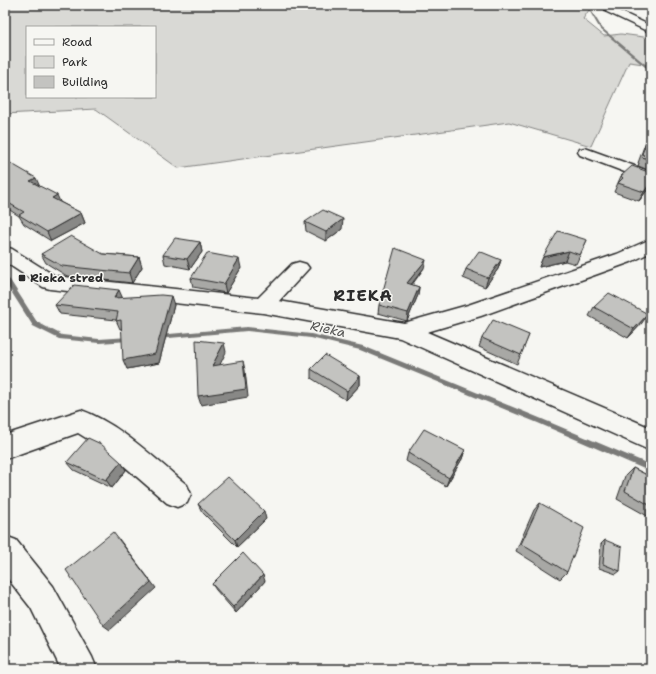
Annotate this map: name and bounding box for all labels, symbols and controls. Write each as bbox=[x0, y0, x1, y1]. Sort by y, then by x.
legend bbox=[26, 26, 156, 98]
text: Road bbox=[62, 34, 93, 50]
text: Park bbox=[62, 54, 88, 70]
text: Building bbox=[62, 74, 108, 90]
place label: Rieka stred bbox=[30, 270, 103, 286]
marker: Rieka stred bbox=[17, 273, 27, 283]
district label: RIEKA bbox=[333, 285, 393, 306]
water label: Rieka bbox=[309, 317, 347, 341]

